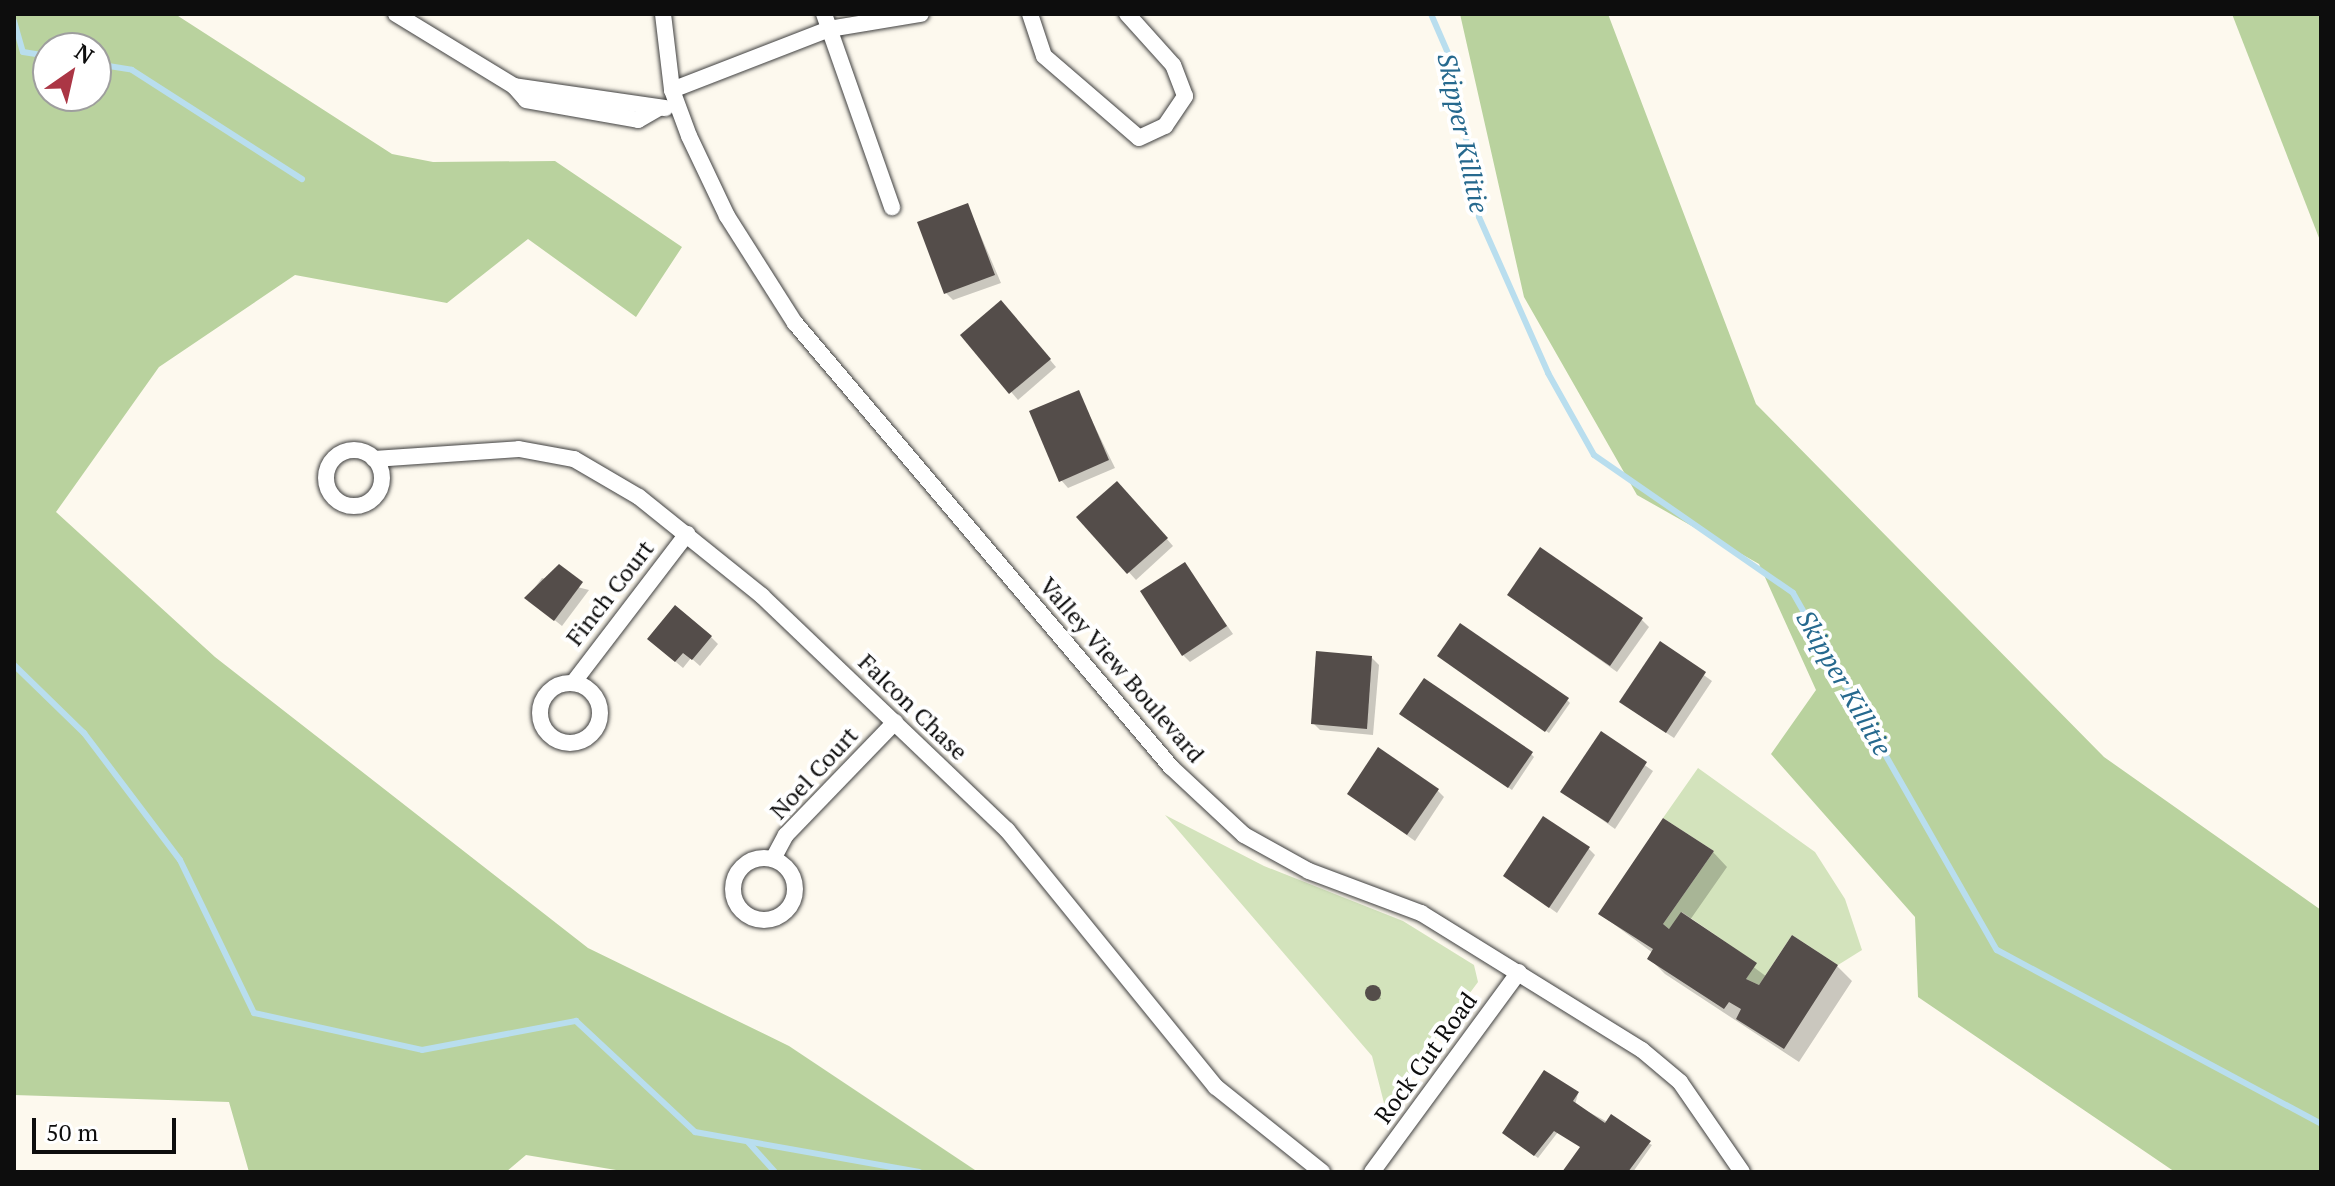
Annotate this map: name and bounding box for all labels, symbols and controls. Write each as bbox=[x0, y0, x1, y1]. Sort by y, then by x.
north arrow bbox=[32, 32, 112, 112]
text: N bbox=[70, 37, 100, 70]
water label: Skipper Killitie bbox=[1431, 50, 1495, 216]
street label: Finch Court bbox=[560, 535, 660, 651]
street label: Valley View Boulevard bbox=[1033, 571, 1211, 769]
water label: Skipper Killitie bbox=[1790, 605, 1898, 761]
street label: Falcon Chase bbox=[852, 648, 974, 766]
street label: Noel Court bbox=[764, 721, 864, 825]
street label: Rock Cut Road bbox=[1369, 987, 1483, 1129]
scale bar bbox=[36, 1102, 180, 1152]
text: 50 m bbox=[46, 1116, 98, 1148]

